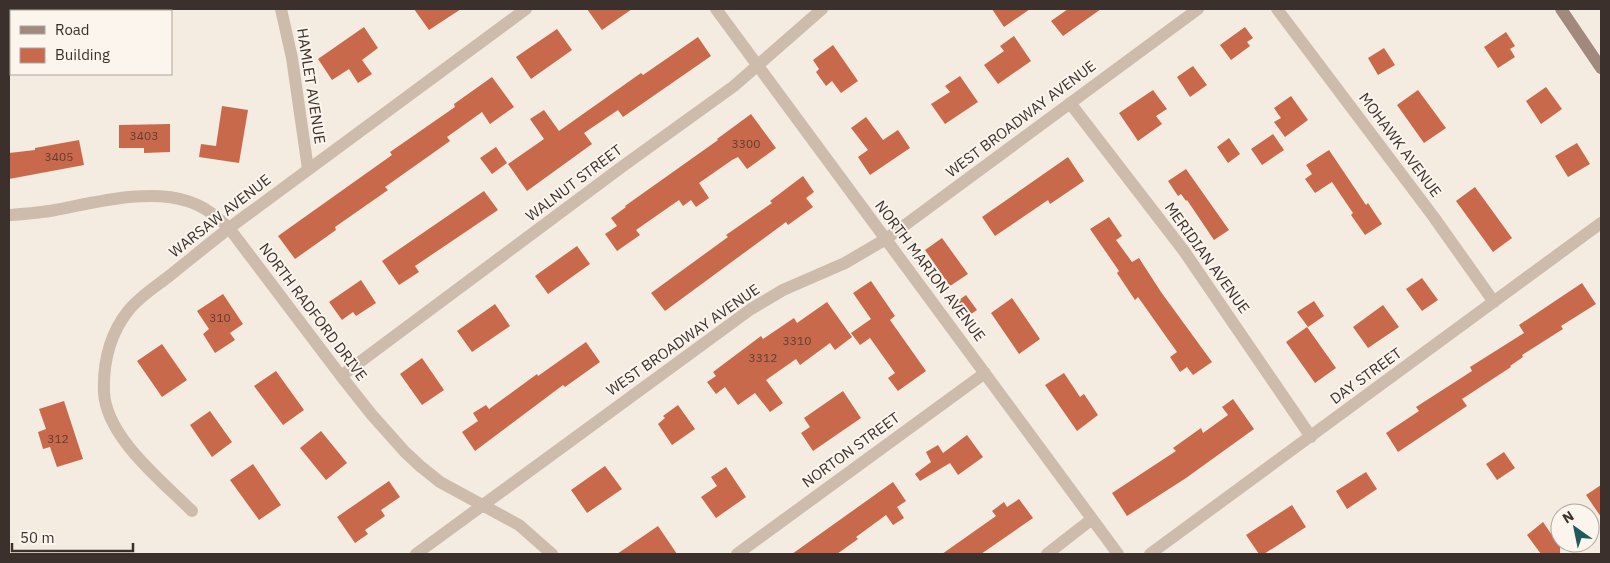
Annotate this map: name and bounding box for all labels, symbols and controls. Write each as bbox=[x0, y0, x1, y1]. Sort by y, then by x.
legend bbox=[10, 10, 172, 75]
text: Road bbox=[55, 20, 90, 39]
street label: HAMLET AVENUE bbox=[293, 27, 330, 145]
text: Building bbox=[55, 45, 110, 64]
street label: WEST BROADWAY AVENUE bbox=[942, 56, 1099, 181]
street label: MOHAWK AVENUE bbox=[1355, 89, 1446, 201]
house number: 3403 bbox=[130, 128, 158, 143]
house number: 3300 bbox=[732, 136, 760, 151]
street label: WALNUT STREET bbox=[522, 140, 626, 225]
house number: 3405 bbox=[45, 149, 73, 164]
street label: WARSAW AVENUE bbox=[165, 170, 274, 261]
street label: NORTH MARION AVENUE bbox=[871, 196, 990, 345]
street label: MERIDIAN AVENUE bbox=[1161, 198, 1254, 317]
street label: NORTH RADFORD DRIVE bbox=[255, 239, 372, 384]
street label: WEST BROADWAY AVENUE bbox=[602, 279, 763, 400]
house number: 310 bbox=[209, 310, 231, 325]
house number: 3310 bbox=[783, 333, 811, 348]
street label: DAY STREET bbox=[1326, 343, 1406, 408]
house number: 3312 bbox=[749, 350, 777, 365]
street label: NORTON STREET bbox=[798, 407, 904, 491]
house number: 312 bbox=[47, 431, 69, 446]
north arrow bbox=[1550, 503, 1600, 553]
text: N bbox=[1559, 507, 1577, 527]
scale bar bbox=[12, 520, 134, 552]
text: 50 m bbox=[20, 528, 55, 547]

